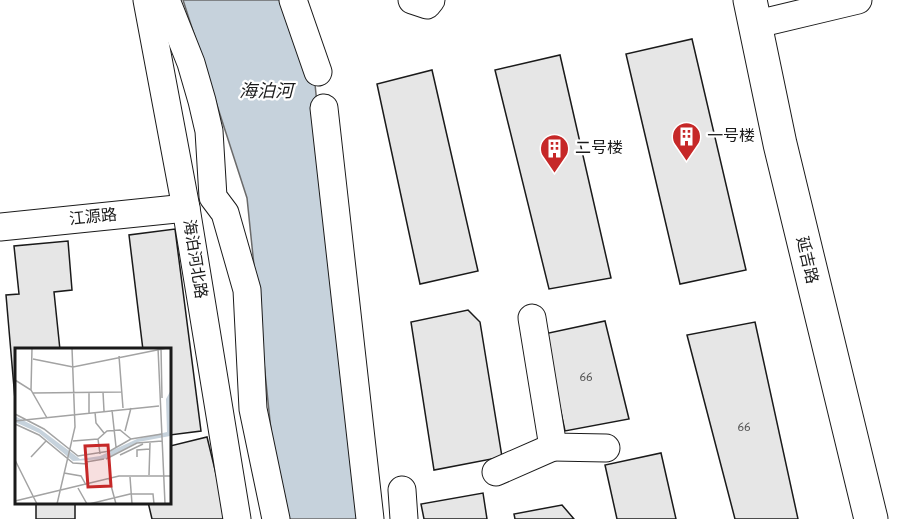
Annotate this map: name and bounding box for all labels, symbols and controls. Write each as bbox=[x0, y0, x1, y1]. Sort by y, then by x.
water label: 海泊河 bbox=[239, 81, 296, 101]
building icon: 一号楼 bbox=[670, 120, 702, 162]
place label: 一号楼 bbox=[707, 128, 755, 144]
building icon: 二号楼 bbox=[538, 132, 570, 174]
place label: 二号楼 bbox=[575, 140, 623, 156]
street label: 江源路 bbox=[68, 206, 118, 227]
street label: 海泊河北路 bbox=[181, 218, 210, 300]
street label: 延吉路 bbox=[794, 235, 821, 285]
inset map bbox=[15, 348, 171, 504]
house number: 66 bbox=[579, 370, 593, 384]
house number: 66 bbox=[737, 420, 751, 434]

